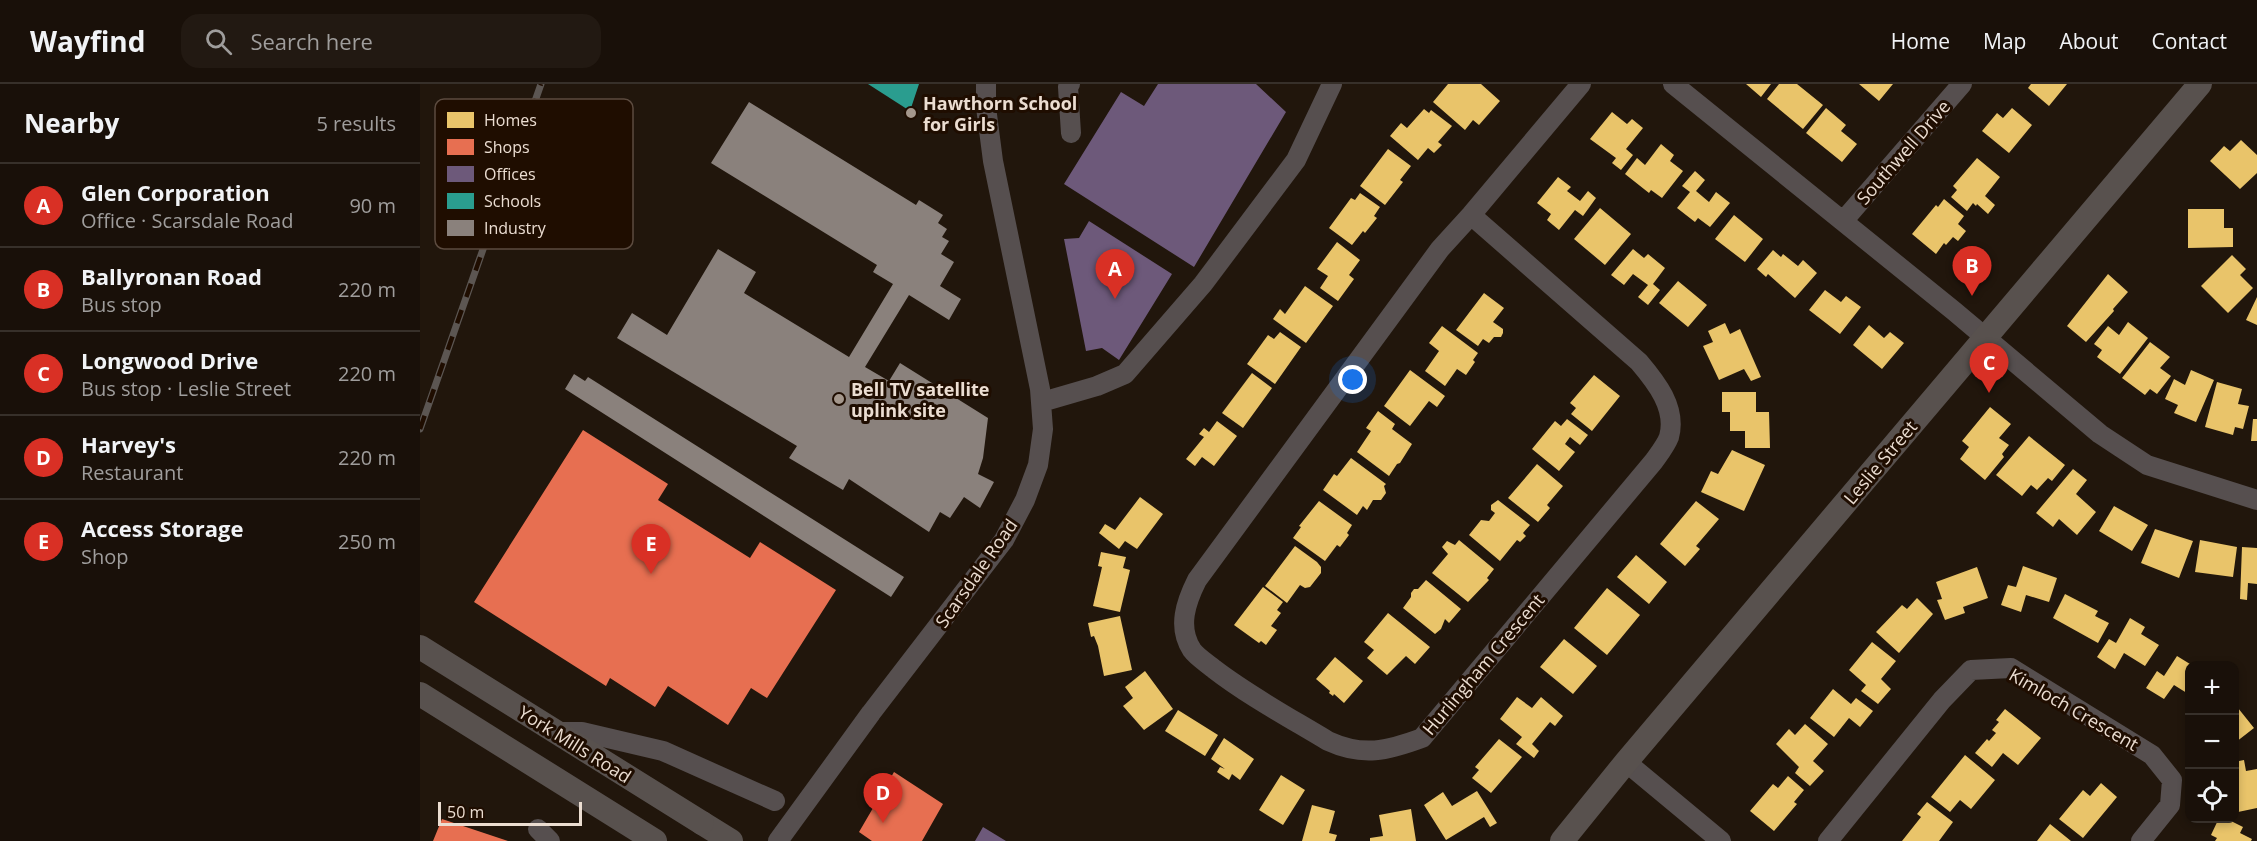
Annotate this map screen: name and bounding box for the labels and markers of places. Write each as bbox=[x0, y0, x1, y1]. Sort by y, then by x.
place label: Hawthorn School for Girls bbox=[923, 91, 1077, 136]
marker: Hawthorn School for Girls bbox=[904, 106, 918, 120]
pin: B bbox=[1952, 246, 1992, 296]
pin: A bbox=[1096, 250, 1134, 299]
pin: C bbox=[1970, 344, 2008, 393]
place label: Bell TV satellite uplink site bbox=[851, 377, 989, 422]
marker: Bell TV satellite uplink site bbox=[832, 392, 846, 406]
pin: E bbox=[632, 524, 670, 574]
pin: D bbox=[864, 774, 902, 823]

